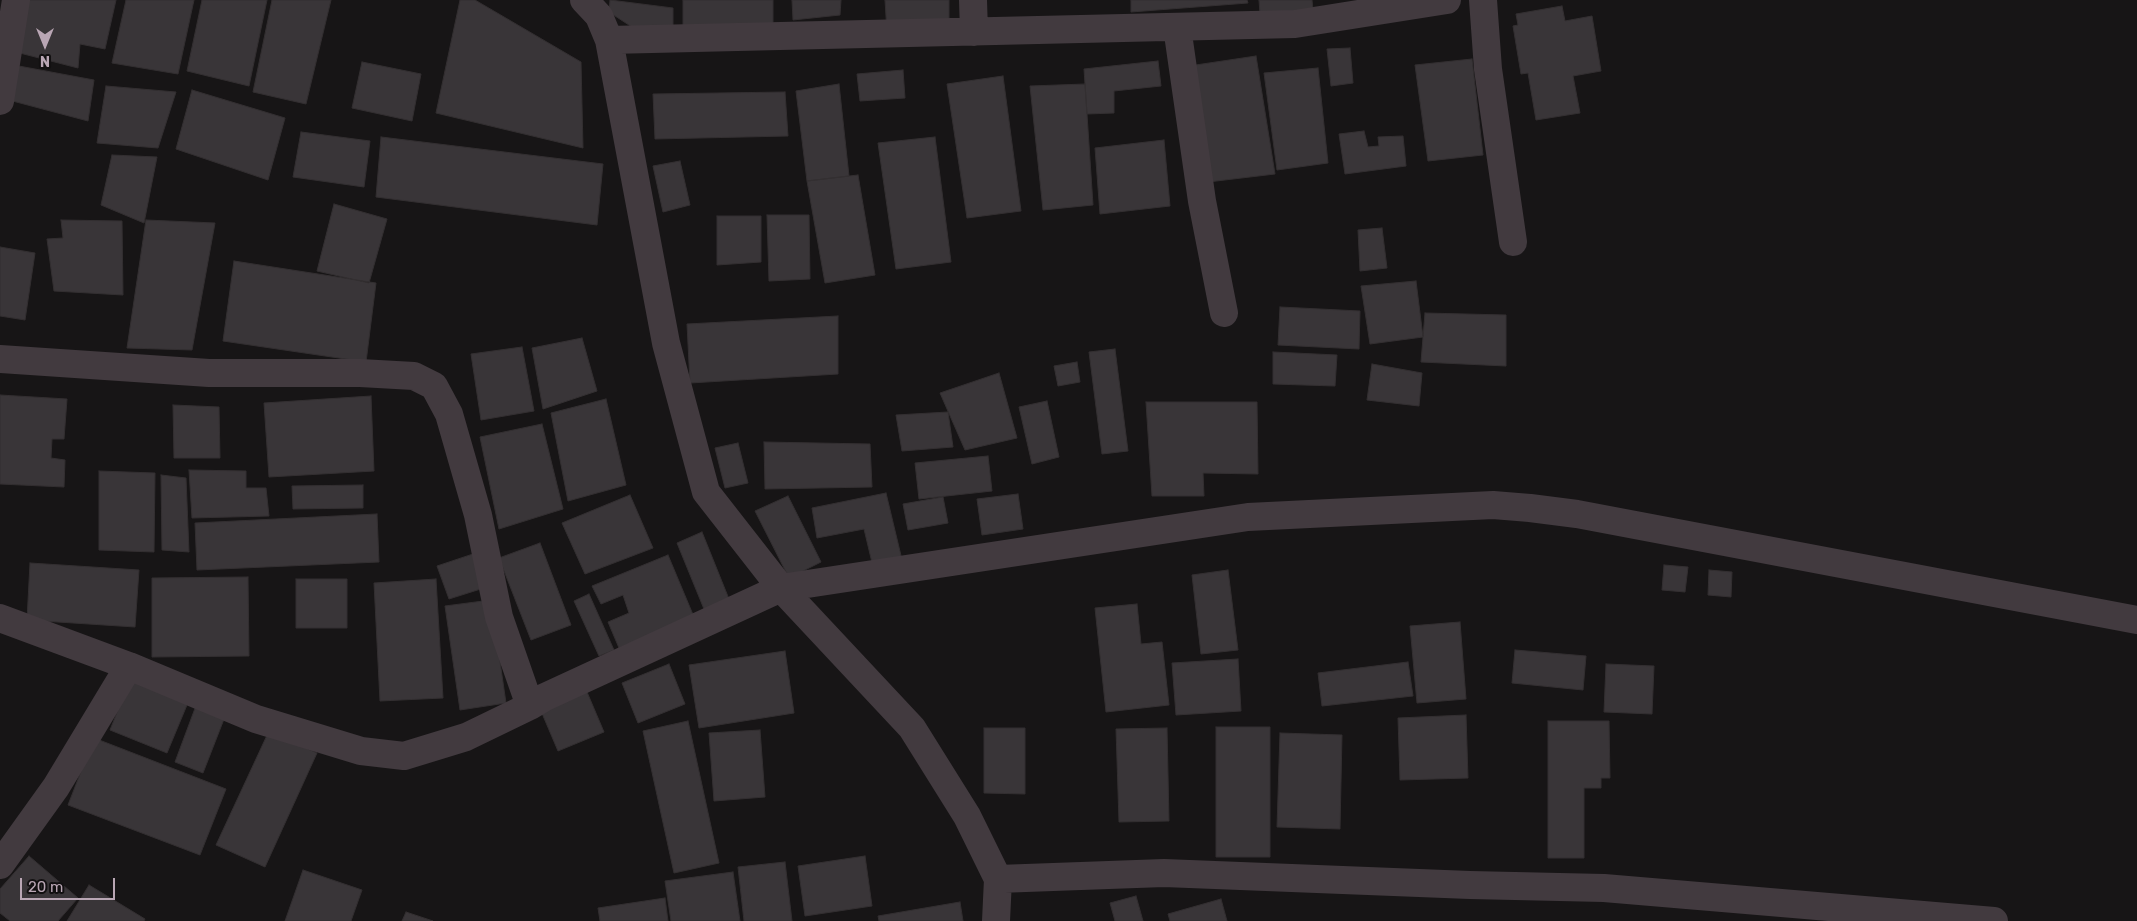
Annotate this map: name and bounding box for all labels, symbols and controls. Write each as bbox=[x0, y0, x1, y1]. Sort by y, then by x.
north arrow bbox=[20, 20, 70, 70]
text: N bbox=[40, 52, 50, 69]
scale bar bbox=[22, 868, 118, 900]
text: 20 m bbox=[28, 878, 63, 896]

